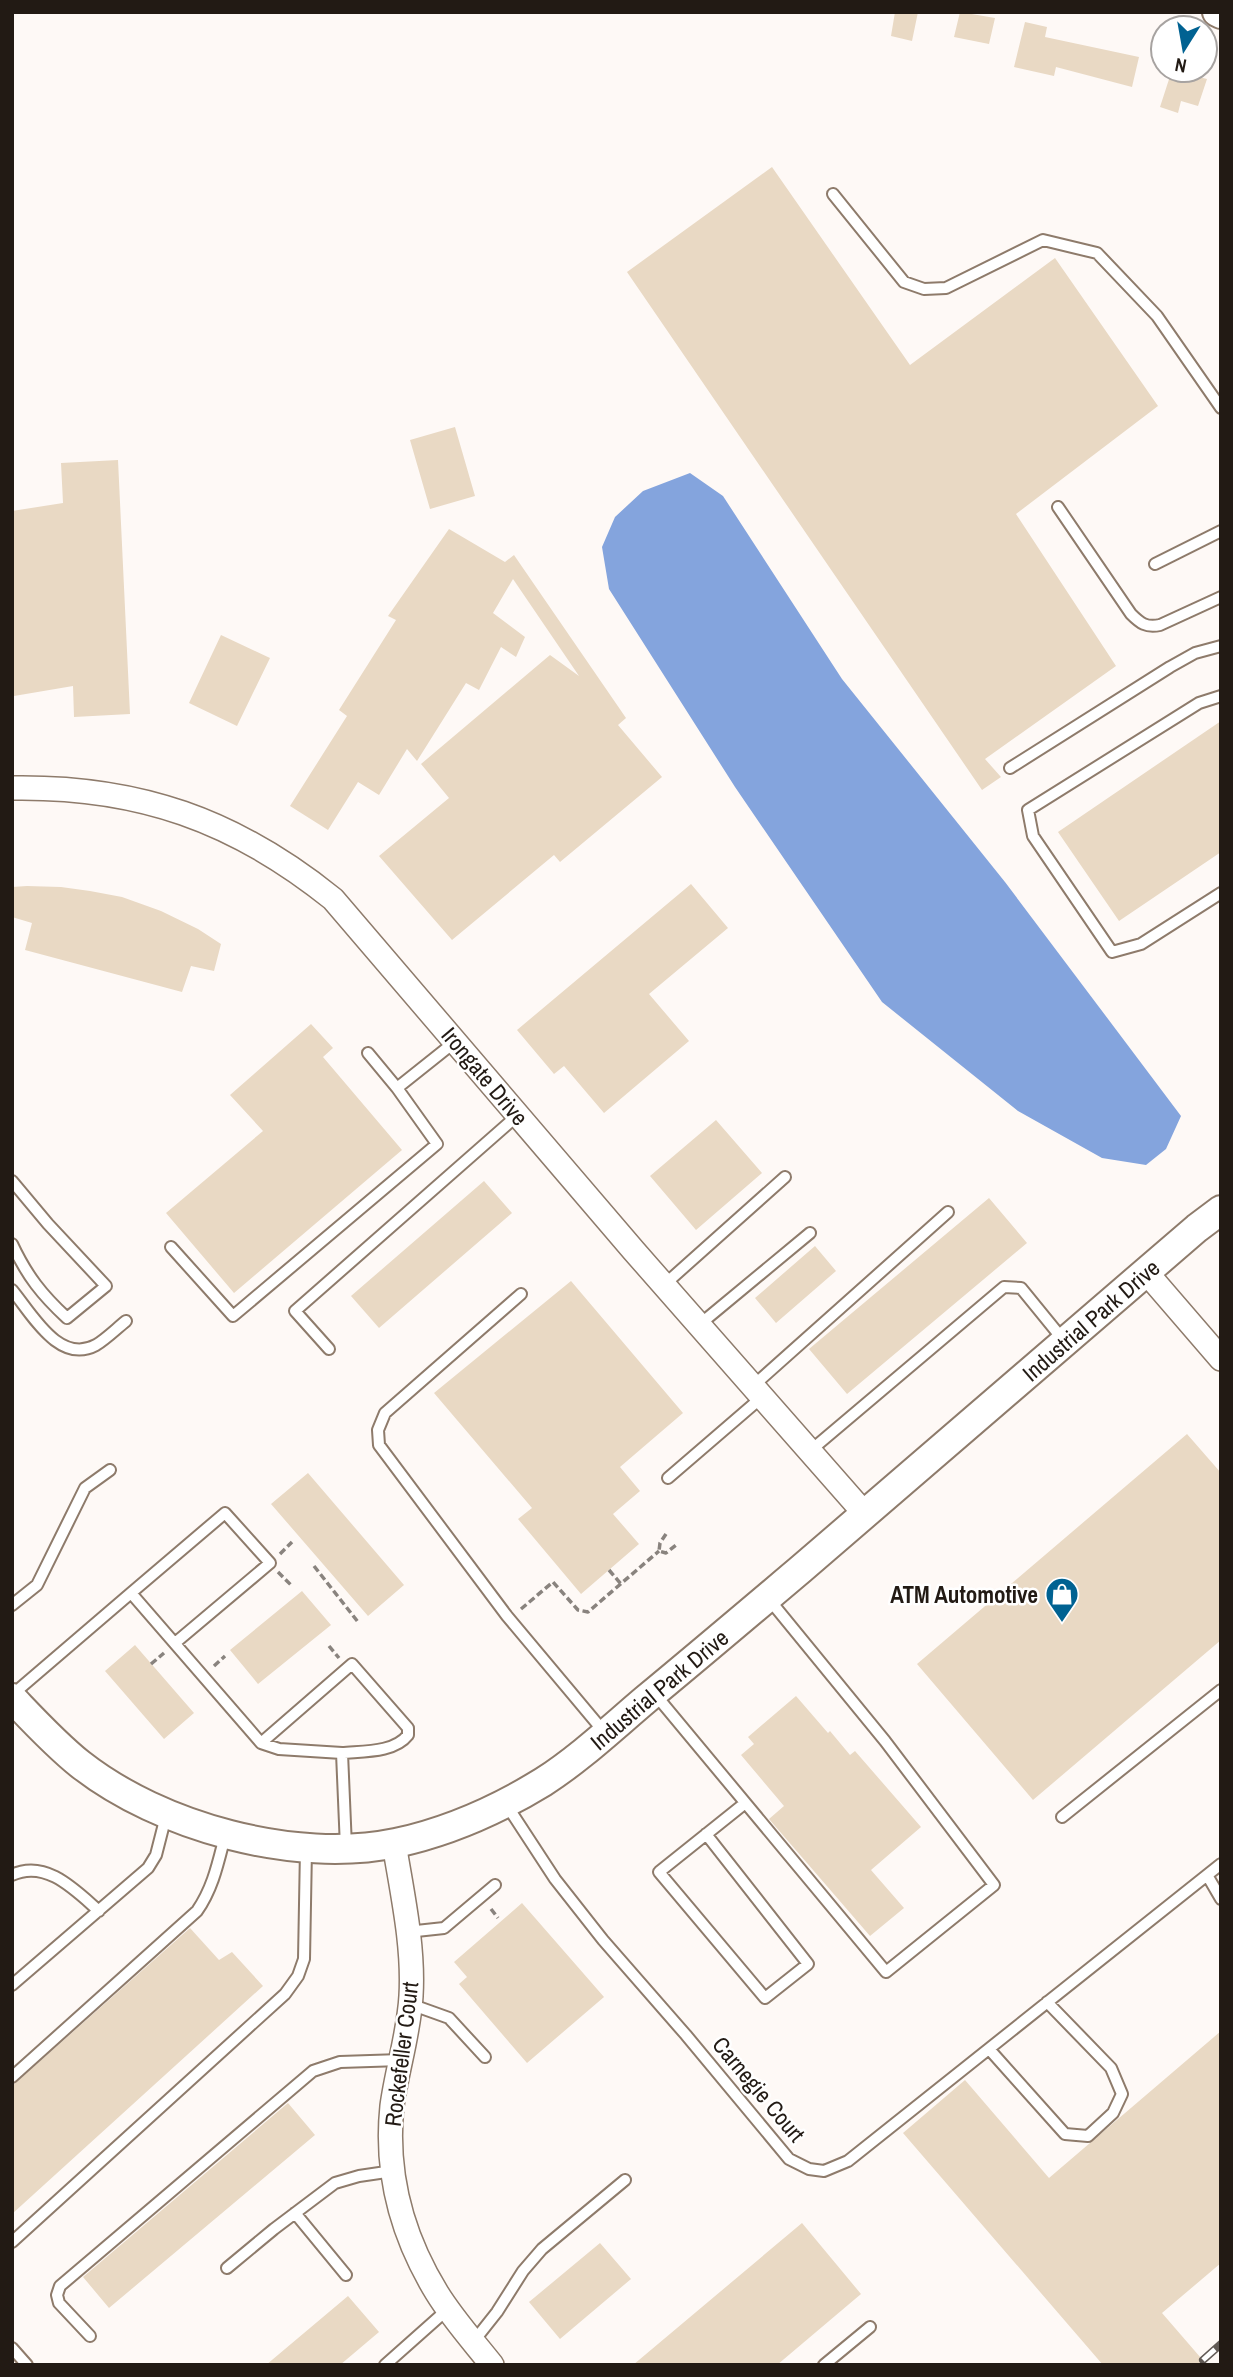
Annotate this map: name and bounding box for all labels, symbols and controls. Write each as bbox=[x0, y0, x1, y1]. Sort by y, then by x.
north arrow bbox=[1149, 14, 1219, 84]
text: N bbox=[1173, 52, 1189, 80]
street label: Irongate Drive bbox=[435, 1020, 535, 1132]
street label: Industrial Park Drive bbox=[1015, 1252, 1166, 1388]
shop icon: ATM Automotive bbox=[1043, 1575, 1081, 1624]
place label: ATM Automotive bbox=[890, 1579, 1038, 1610]
street label: Industrial Park Drive bbox=[583, 1622, 735, 1756]
street label: Rockefeller Court bbox=[377, 1980, 425, 2128]
street label: Carnegie Court bbox=[706, 2030, 812, 2148]

